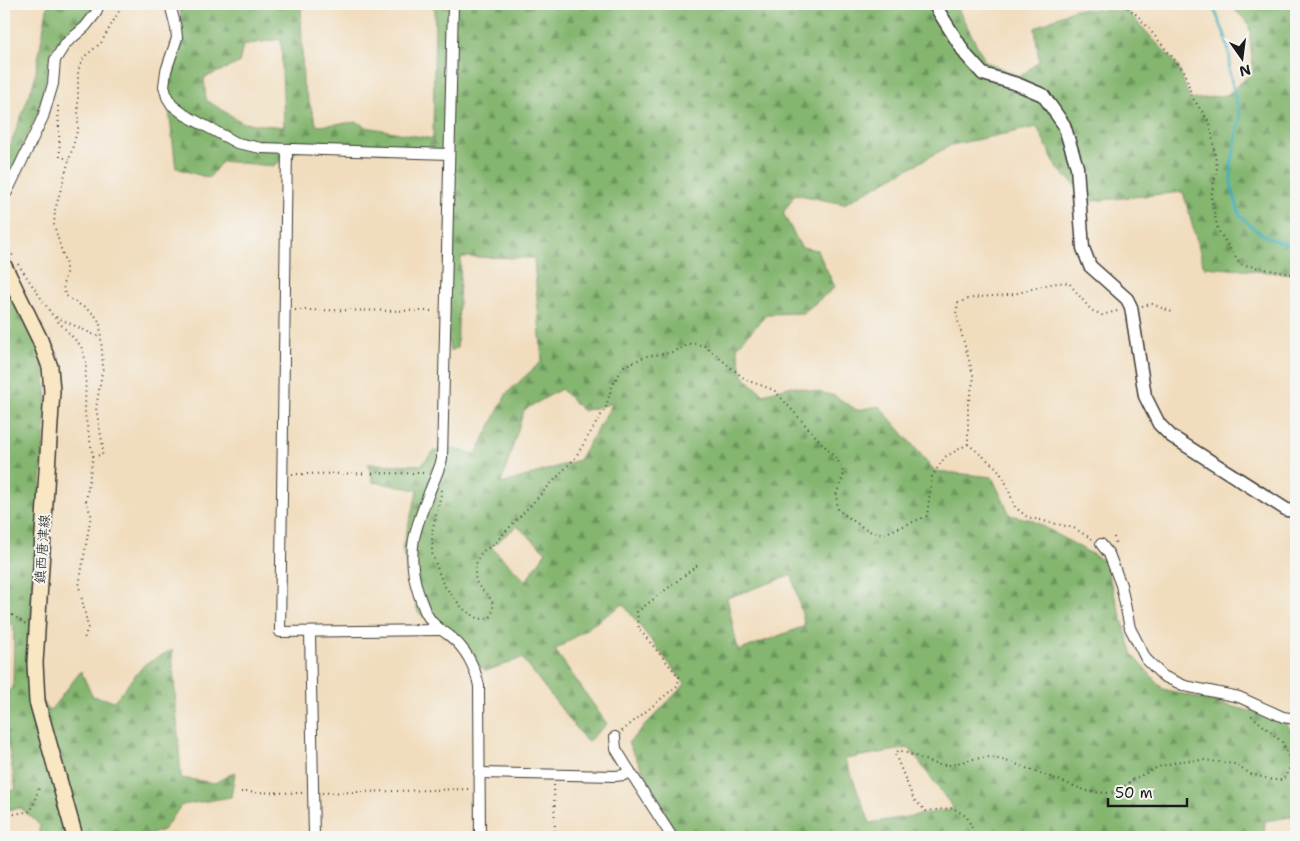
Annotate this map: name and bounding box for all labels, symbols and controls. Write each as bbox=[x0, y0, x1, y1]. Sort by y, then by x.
north arrow bbox=[1218, 32, 1268, 82]
text: N bbox=[1238, 61, 1253, 81]
street label: 鎮西唐津線 bbox=[31, 513, 53, 585]
scale bar bbox=[1108, 776, 1186, 808]
text: 50 m bbox=[1115, 783, 1153, 803]

